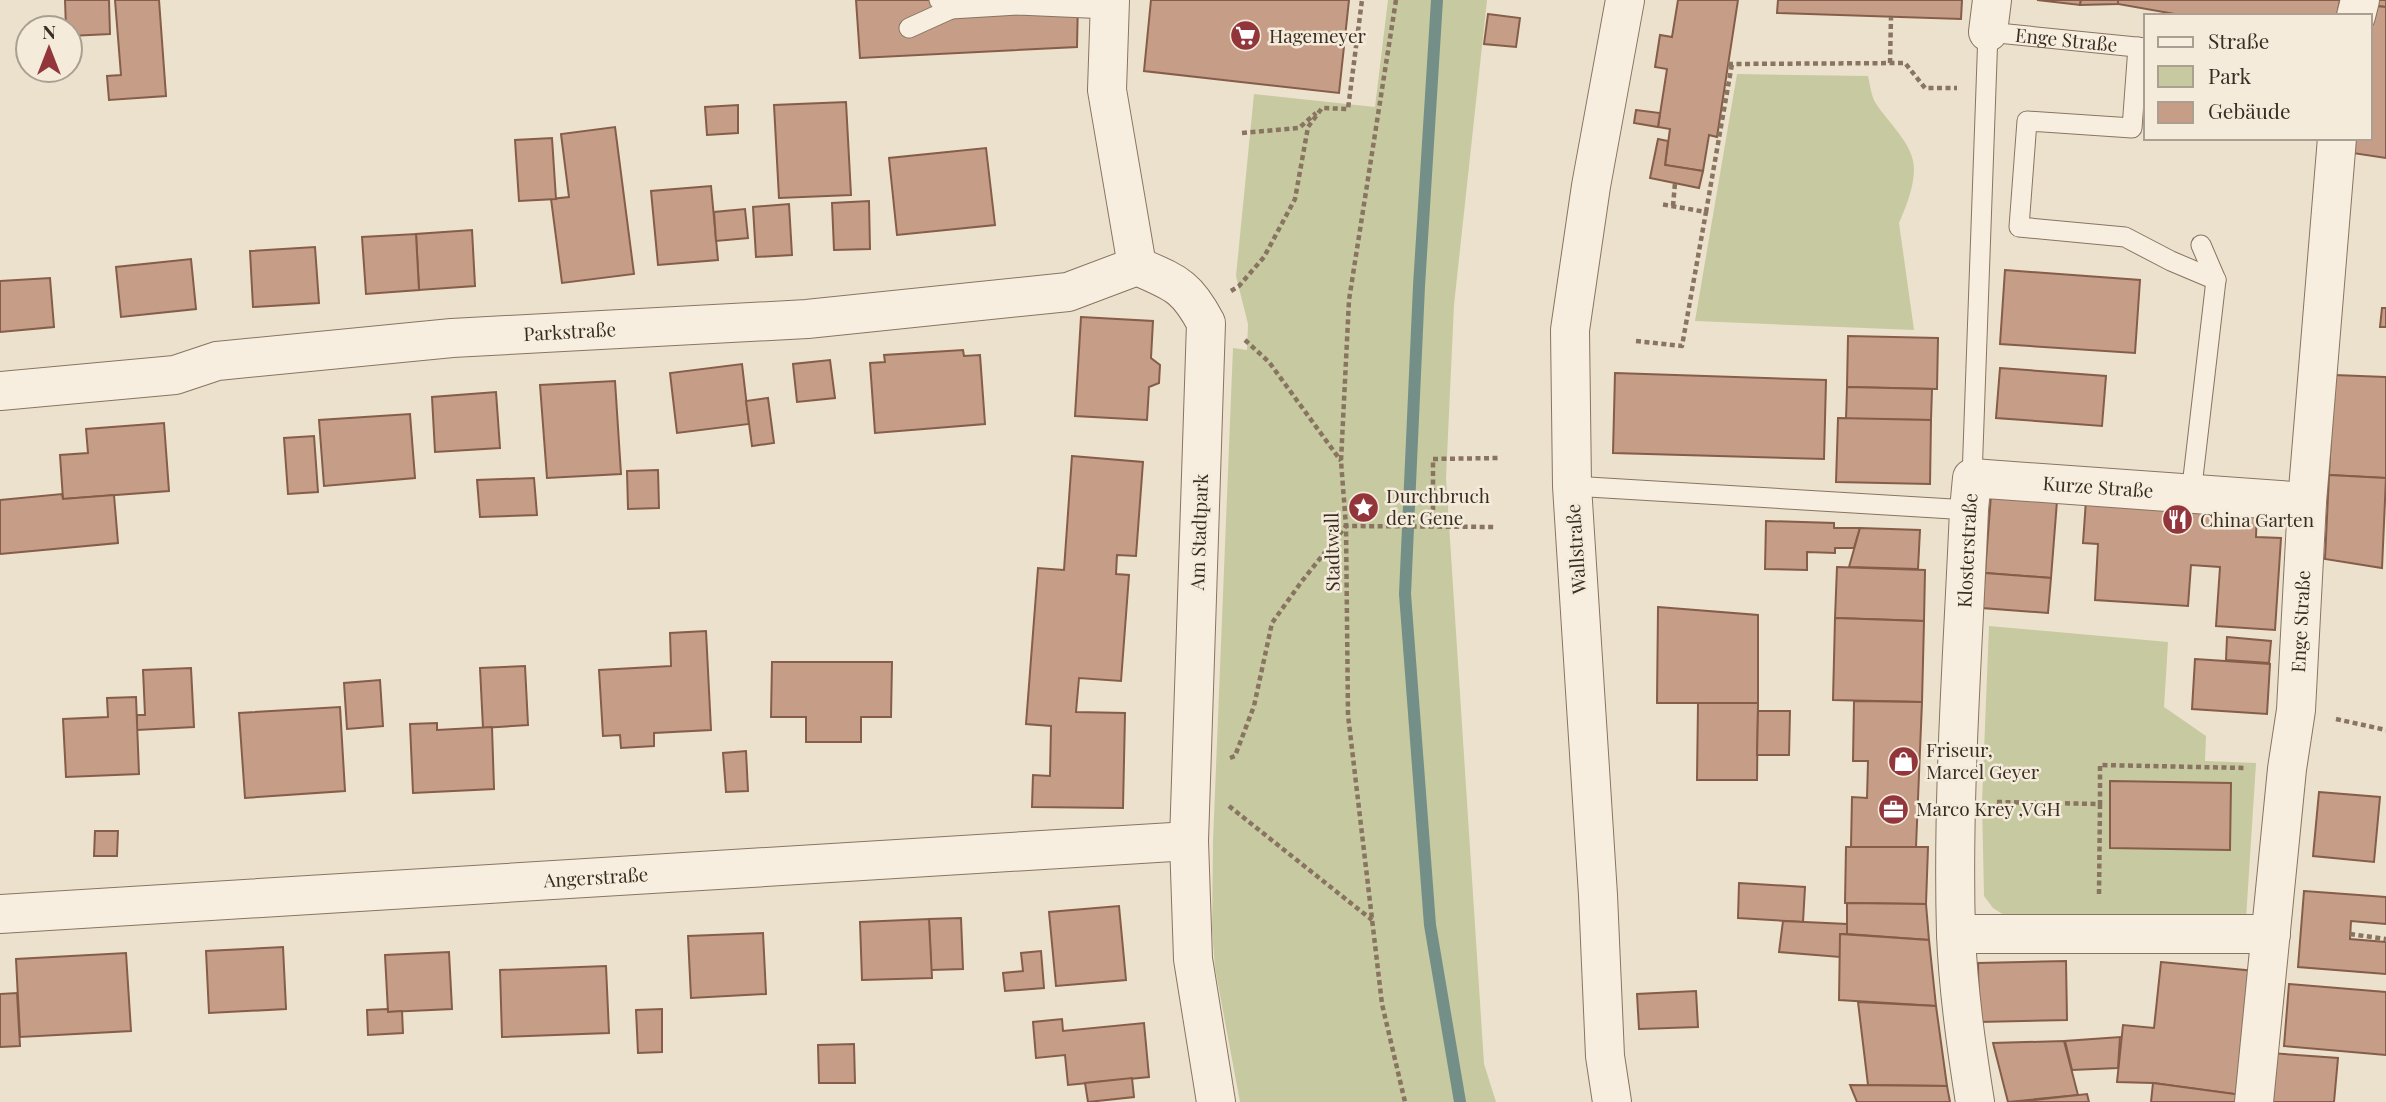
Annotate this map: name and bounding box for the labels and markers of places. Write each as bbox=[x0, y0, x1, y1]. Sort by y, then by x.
supermarket icon: Hagemeyer bbox=[1229, 19, 1263, 53]
place label: Hagemeyer bbox=[1269, 22, 1367, 48]
place label: Durchbruch der Gene bbox=[1386, 482, 1490, 530]
place icon: Durchbruch der Gene bbox=[1346, 490, 1380, 524]
restaurant icon: China Garten bbox=[2160, 503, 2194, 537]
place label: China Garten bbox=[2200, 506, 2315, 532]
place label: Friseur, Marcel Geyer bbox=[1926, 736, 2040, 784]
shop icon: Friseur, Marcel Geyer bbox=[1886, 744, 1920, 778]
office icon: Marco Krey ,VGH bbox=[1876, 792, 1910, 826]
place label: Marco Krey ,VGH bbox=[1916, 795, 2061, 821]

